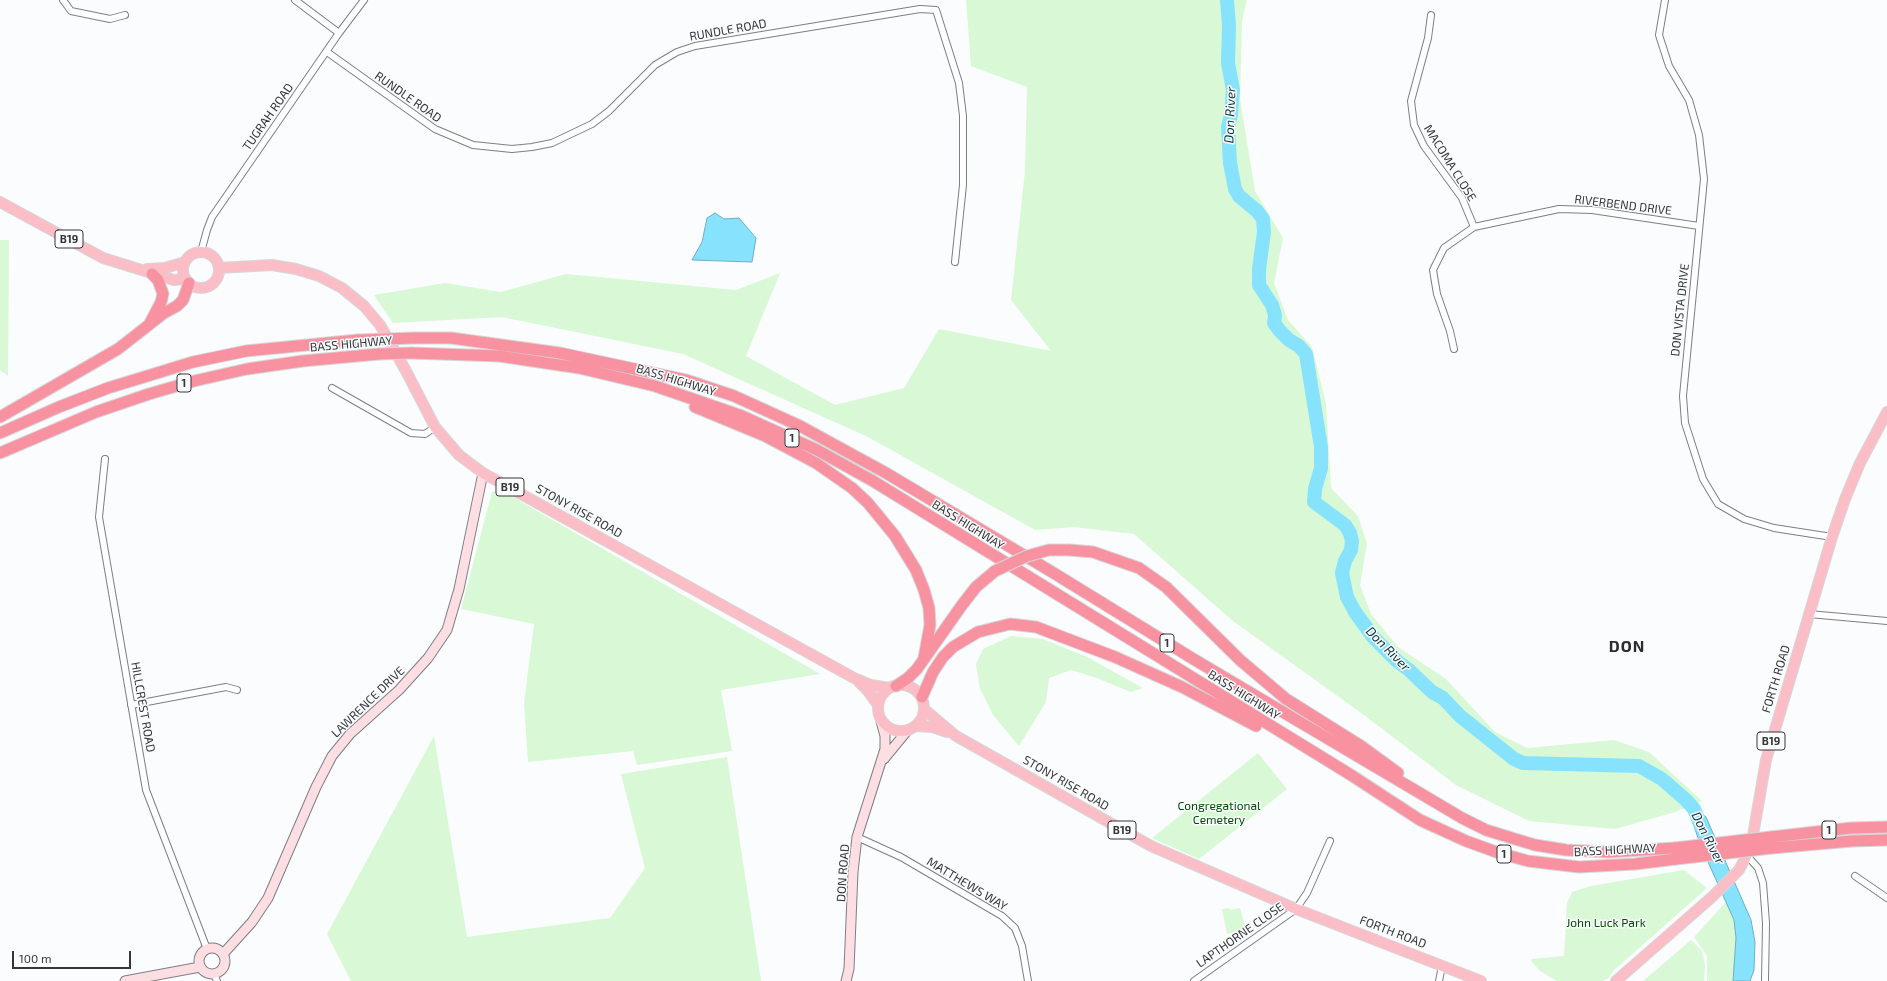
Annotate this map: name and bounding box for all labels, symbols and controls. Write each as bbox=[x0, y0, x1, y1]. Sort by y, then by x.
street label: RUNDLE ROAD bbox=[688, 16, 768, 44]
street label: RUNDLE ROAD bbox=[372, 69, 444, 125]
street label: TUGRAH ROAD bbox=[239, 81, 297, 153]
water label: Don River bbox=[1221, 86, 1239, 144]
street label: MACOMA CLOSE bbox=[1421, 122, 1479, 204]
street label: RIVERBEND DRIVE bbox=[1574, 192, 1672, 218]
road number: B19 bbox=[55, 230, 83, 248]
street label: DON VISTA DRIVE bbox=[1668, 263, 1692, 357]
street label: BASS HIGHWAY bbox=[309, 333, 393, 355]
street label: BASS HIGHWAY bbox=[634, 361, 718, 399]
road number: 1 bbox=[177, 374, 191, 392]
road number: 1 bbox=[785, 429, 799, 447]
road number: B19 bbox=[496, 478, 524, 496]
street label: STONY RISE ROAD bbox=[533, 481, 625, 541]
street label: BASS HIGHWAY bbox=[929, 497, 1007, 553]
water label: Don River bbox=[1362, 623, 1414, 675]
road number: 1 bbox=[1160, 634, 1174, 652]
district label: DON bbox=[1609, 637, 1645, 657]
street label: FORTH ROAD bbox=[1759, 643, 1793, 715]
street label: HILLCREST ROAD bbox=[128, 661, 158, 753]
street label: LAWRENCE DRIVE bbox=[328, 663, 408, 741]
street label: BASS HIGHWAY bbox=[1205, 667, 1283, 723]
road number: B19 bbox=[1757, 732, 1785, 750]
street label: STONY RISE ROAD bbox=[1020, 753, 1112, 813]
park label: Congregational Cemetery bbox=[1177, 799, 1261, 827]
water label: Don River bbox=[1688, 809, 1728, 867]
road number: B19 bbox=[1108, 821, 1136, 839]
road number: 1 bbox=[1822, 821, 1836, 839]
street label: BASS HIGHWAY bbox=[1573, 841, 1657, 859]
street label: DON ROAD bbox=[834, 844, 852, 902]
road number: 1 bbox=[1497, 845, 1511, 863]
street label: MATTHEWS WAY bbox=[924, 854, 1010, 914]
street label: LAPTHORNE CLOSE bbox=[1194, 899, 1286, 971]
street label: FORTH ROAD bbox=[1358, 913, 1428, 951]
park label: John Luck Park bbox=[1566, 916, 1646, 930]
scale bar bbox=[14, 943, 133, 969]
text: 100 m bbox=[19, 951, 51, 965]

